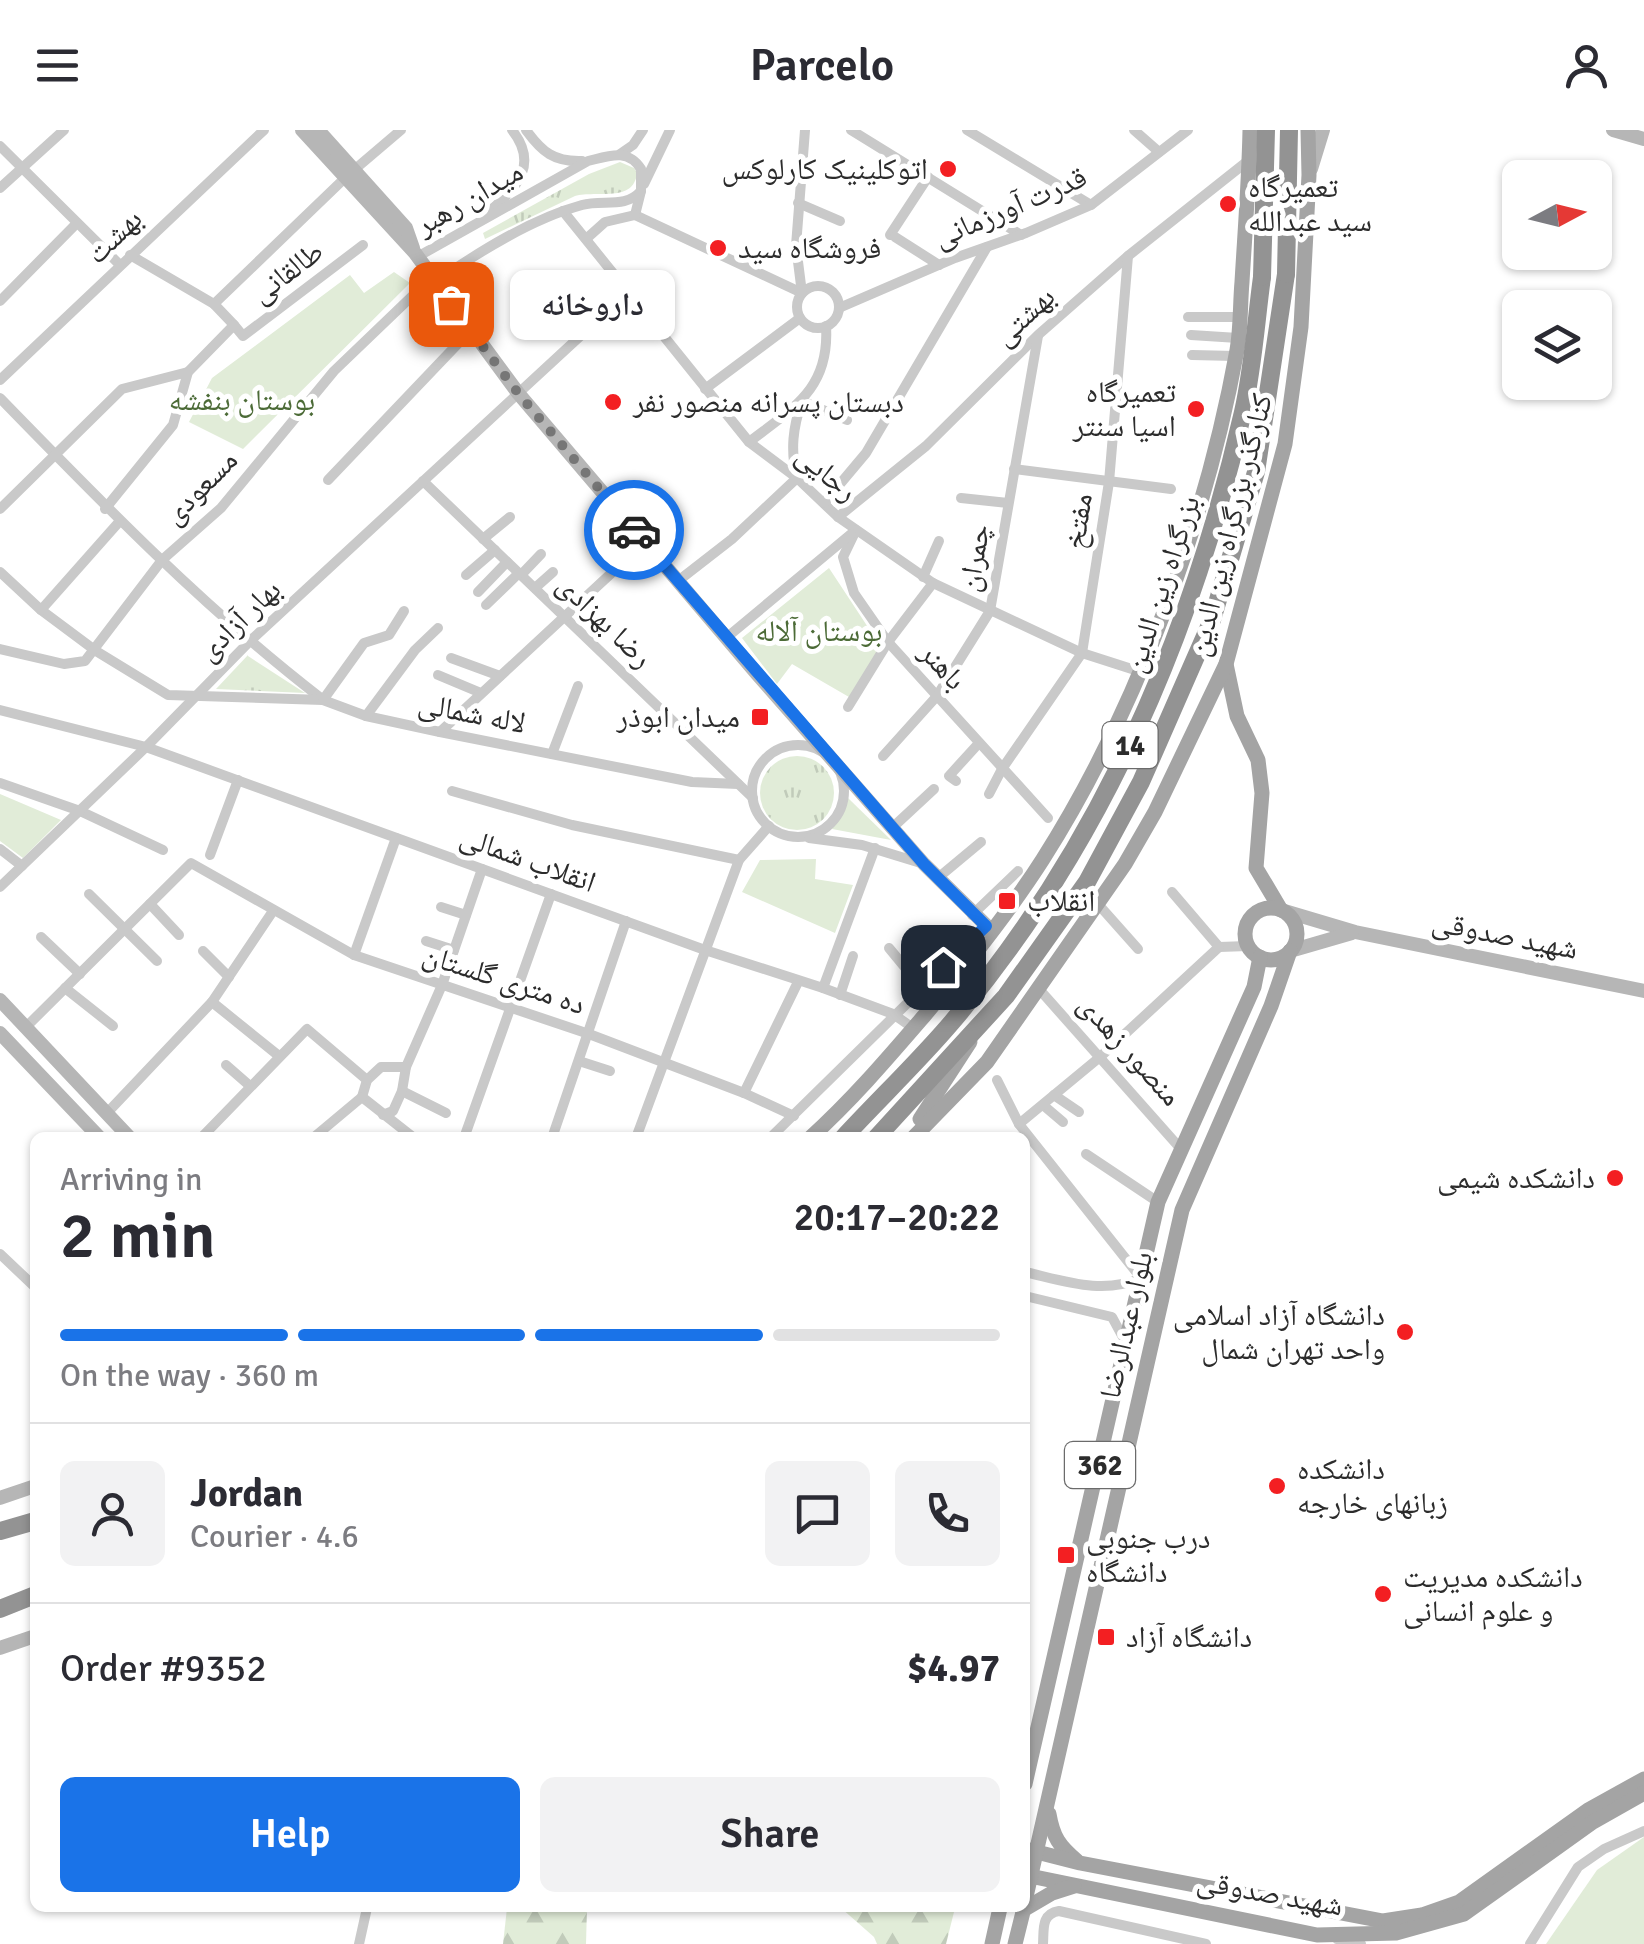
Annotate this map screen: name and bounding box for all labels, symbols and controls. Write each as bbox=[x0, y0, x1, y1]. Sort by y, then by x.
icon: menu bbox=[30, 38, 85, 93]
text: Parcelo bbox=[750, 38, 894, 93]
icon: person bbox=[1559, 38, 1614, 93]
place label: اتوکلینیک کارلوکس bbox=[722, 151, 928, 188]
street label: میدان رهبر bbox=[408, 153, 529, 244]
marker: اتوکلینیک کارلوکس bbox=[937, 158, 959, 180]
street label: قدرت آورزمانی bbox=[928, 159, 1092, 256]
north arrow bbox=[1502, 160, 1612, 270]
map controls bbox=[1502, 160, 1612, 400]
place label: تعمیرگاه سید عبدالله bbox=[1248, 169, 1372, 240]
marker: تعمیرگاه سید عبدالله bbox=[1217, 193, 1239, 215]
street label: بهشت bbox=[78, 201, 150, 272]
place label: فروشگاه سید bbox=[738, 230, 881, 267]
street label: طالقانی bbox=[243, 233, 331, 312]
marker: فروشگاه سید bbox=[707, 237, 729, 259]
pin bbox=[409, 262, 494, 347]
callout: داروخانه bbox=[511, 269, 676, 339]
icon: bag bbox=[424, 277, 479, 332]
street label: بهشتی bbox=[986, 279, 1063, 354]
text: داروخانه bbox=[541, 285, 644, 324]
button: layers bbox=[1502, 290, 1612, 400]
place label: تعمیرگاه اسیا سنتر bbox=[1072, 374, 1176, 445]
park label: بوستان بنفشه bbox=[169, 382, 315, 419]
place label: دبستان پسرانه منصور نفر bbox=[632, 384, 904, 421]
street label: کنارگذر بزرگراه زین الدین bbox=[1180, 390, 1281, 660]
marker: دبستان پسرانه منصور نفر bbox=[602, 391, 624, 413]
marker: تعمیرگاه اسیا سنتر bbox=[1185, 398, 1207, 420]
street label: رجایی bbox=[788, 437, 865, 510]
street label: مسعودی bbox=[155, 442, 246, 533]
courier bbox=[584, 480, 684, 580]
street label: مفتخ bbox=[1056, 490, 1101, 552]
street label: بزرگراه زین الدین bbox=[1116, 491, 1209, 677]
icon: car bbox=[607, 503, 662, 558]
street label: چمران bbox=[950, 521, 999, 595]
street label: رضا بهزادی bbox=[549, 567, 660, 676]
street label: بهار آزادی bbox=[190, 572, 289, 669]
park label: بوستان آلاله bbox=[755, 613, 883, 650]
street label: باهنر bbox=[911, 634, 974, 698]
street label: لاله شمالی bbox=[415, 685, 529, 742]
place label: میدان ابوذر bbox=[616, 699, 740, 736]
marker: میدان ابوذر bbox=[749, 706, 771, 728]
road number: 14 bbox=[1102, 722, 1158, 768]
street label: انقلاب شمالی bbox=[455, 818, 601, 901]
place label: انقلاب bbox=[1027, 883, 1095, 920]
marker: انقلاب bbox=[996, 890, 1018, 912]
street label: شهید صدوقی bbox=[1429, 903, 1581, 968]
pin bbox=[901, 925, 986, 1010]
street label: ده متری گلستان bbox=[418, 936, 590, 1023]
icon: home bbox=[916, 940, 971, 995]
street label: منصور زهدی bbox=[1070, 987, 1189, 1114]
text: Arriving in bbox=[60, 1160, 202, 1199]
place label: دانشکده شیمی bbox=[1437, 1160, 1595, 1197]
marker: دانشکده شیمی bbox=[1604, 1167, 1626, 1189]
text: 20:17–20:22 bbox=[794, 1194, 1000, 1241]
text: 2 min bbox=[60, 1196, 216, 1276]
street label: بلوار عبدالرضا bbox=[1092, 1248, 1161, 1402]
place label: دانشگاه آزاد اسلامی واحد تهران شمال bbox=[1173, 1297, 1385, 1368]
marker: دانشگاه آزاد اسلامی واحد تهران شمال bbox=[1394, 1321, 1416, 1343]
text: On the way · 360 m bbox=[60, 1356, 319, 1395]
road number: 362 bbox=[1065, 1442, 1135, 1488]
place label: دانشکده زبانهای خارجه bbox=[1297, 1451, 1448, 1522]
button: person bbox=[60, 1461, 165, 1566]
button: chat bbox=[765, 1461, 870, 1566]
button: phone bbox=[895, 1461, 1000, 1566]
text: Jordan bbox=[190, 1470, 303, 1517]
marker: دانشکده زبانهای خارجه bbox=[1266, 1475, 1288, 1497]
text: Courier · 4.6 bbox=[190, 1517, 359, 1556]
place label: درب جنوبی دانشگاه bbox=[1086, 1520, 1211, 1591]
marker: درب جنوبی دانشگاه bbox=[1055, 1544, 1077, 1566]
place label: دانشکده مدیریت و علوم انسانی bbox=[1403, 1559, 1583, 1630]
marker: دانشکده مدیریت و علوم انسانی bbox=[1372, 1583, 1394, 1605]
place label: دانشگاه آزاد bbox=[1126, 1619, 1252, 1656]
marker: دانشگاه آزاد bbox=[1095, 1626, 1117, 1648]
text: Order #9352 bbox=[60, 1645, 267, 1692]
text: $4.97 bbox=[907, 1645, 1000, 1692]
button: Help bbox=[60, 1777, 520, 1892]
button: Share bbox=[540, 1777, 1000, 1892]
street label: شهید صدوقی bbox=[1194, 1862, 1346, 1925]

